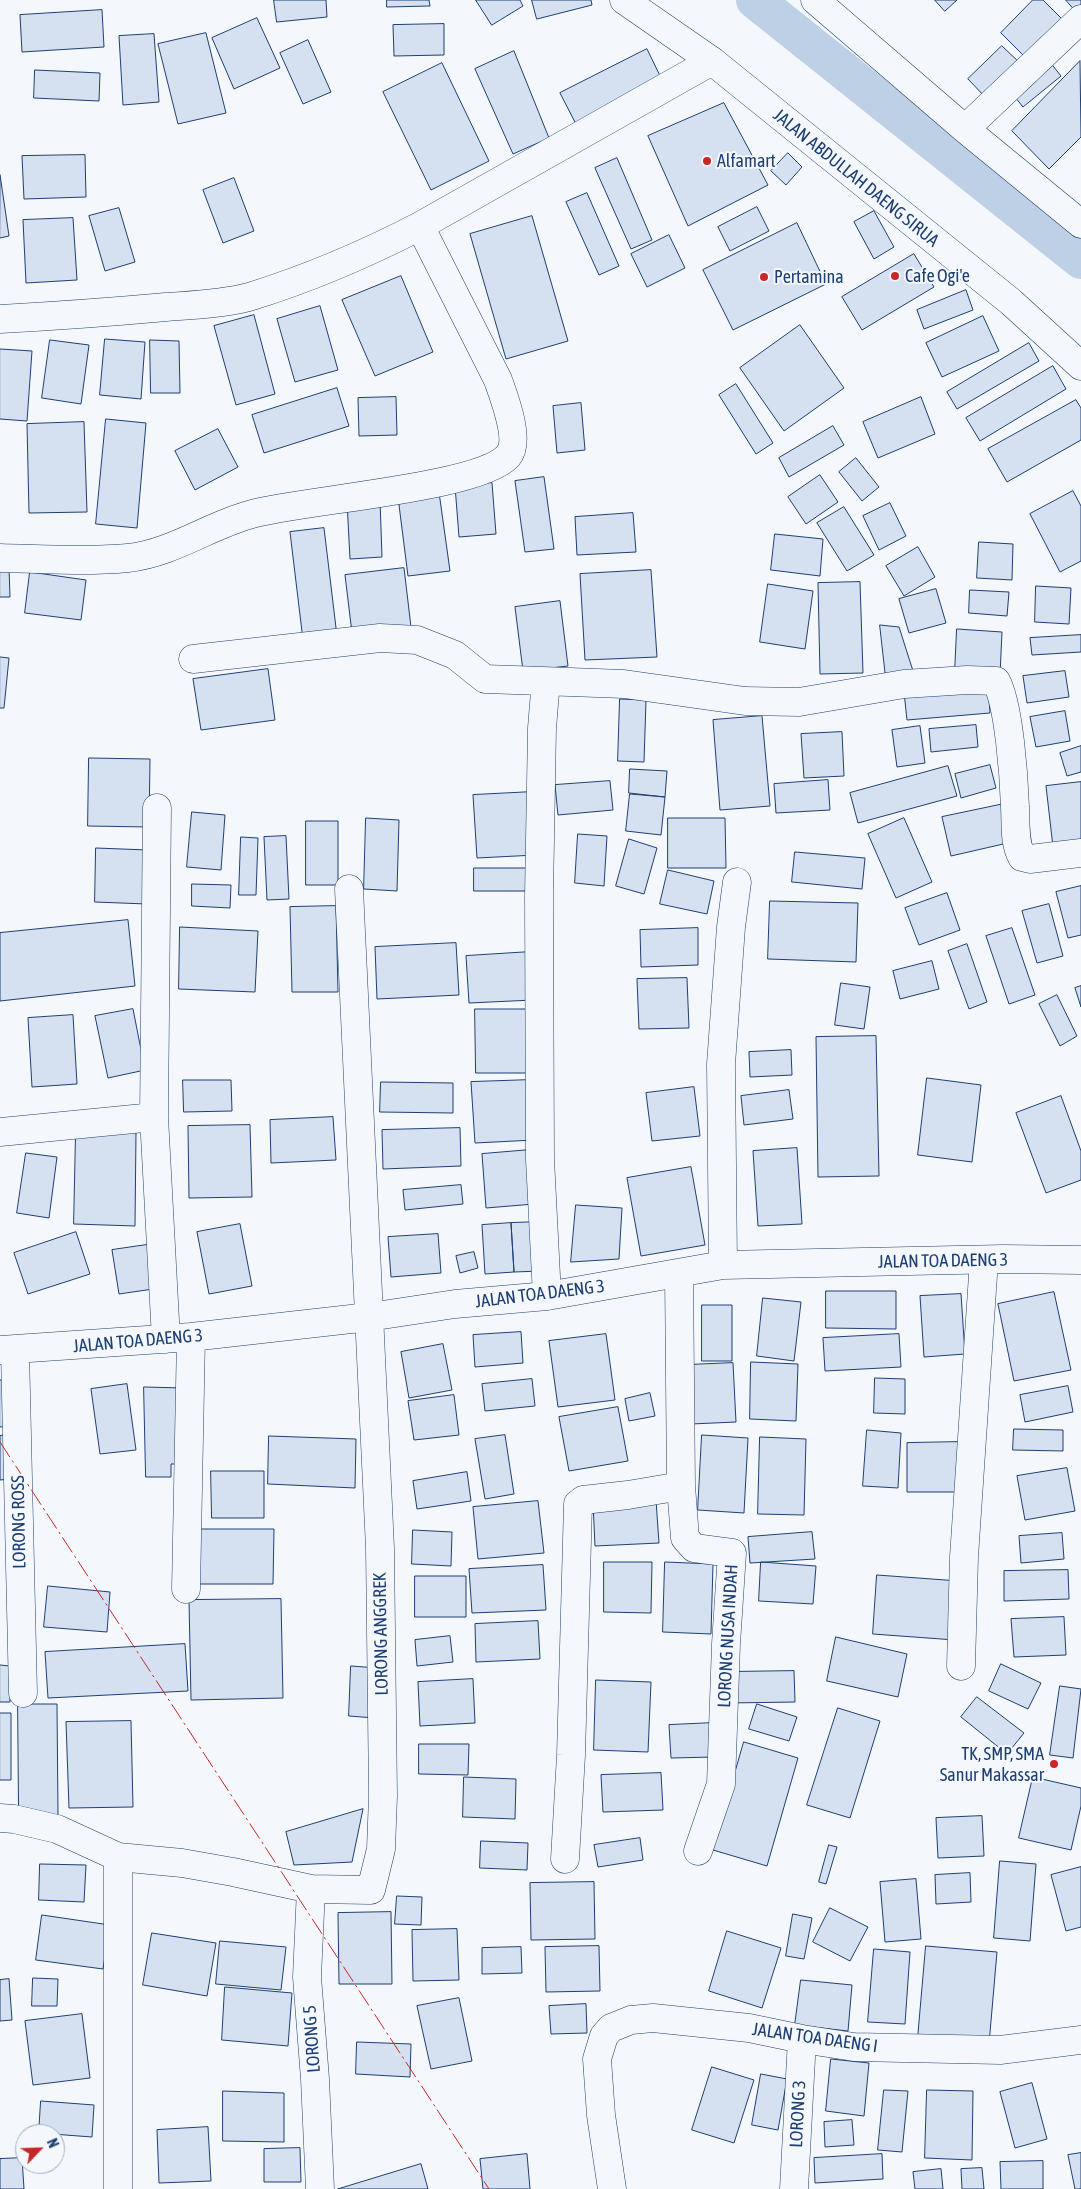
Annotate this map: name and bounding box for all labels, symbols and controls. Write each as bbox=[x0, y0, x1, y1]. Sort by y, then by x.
street label: JALAN ABDULLAH DAENG SIRUA bbox=[769, 104, 943, 252]
place label: Alfamart bbox=[717, 150, 776, 172]
marker: Alfamart bbox=[701, 155, 713, 167]
place label: Cafe Ogi'e bbox=[905, 265, 970, 287]
place label: Pertamina bbox=[774, 266, 844, 288]
marker: Cafe Ogi'e bbox=[889, 270, 901, 282]
marker: Pertamina bbox=[758, 271, 770, 283]
street label: JALAN TOA DAENG 3 bbox=[878, 1249, 1008, 1273]
street label: JALAN TOA DAENG 3 bbox=[474, 1275, 606, 1313]
street label: JALAN TOA DAENG 3 bbox=[72, 1325, 204, 1357]
street label: LORONG ROSS bbox=[7, 1475, 31, 1569]
street label: LORONG NUSA INDAH bbox=[713, 1564, 743, 1708]
street label: LORONG ANGGREK bbox=[369, 1572, 393, 1696]
place label: TK, SMP, SMA Sanur Makassar bbox=[940, 1743, 1044, 1786]
marker: TK, SMP, SMA Sanur Makassar bbox=[1048, 1758, 1060, 1770]
street label: LORONG 5 bbox=[299, 2005, 325, 2073]
street label: JALAN TOA DAENG I bbox=[751, 2018, 879, 2058]
street label: LORONG 3 bbox=[785, 2080, 811, 2148]
north arrow bbox=[15, 2124, 65, 2174]
text: N bbox=[44, 2136, 62, 2150]

